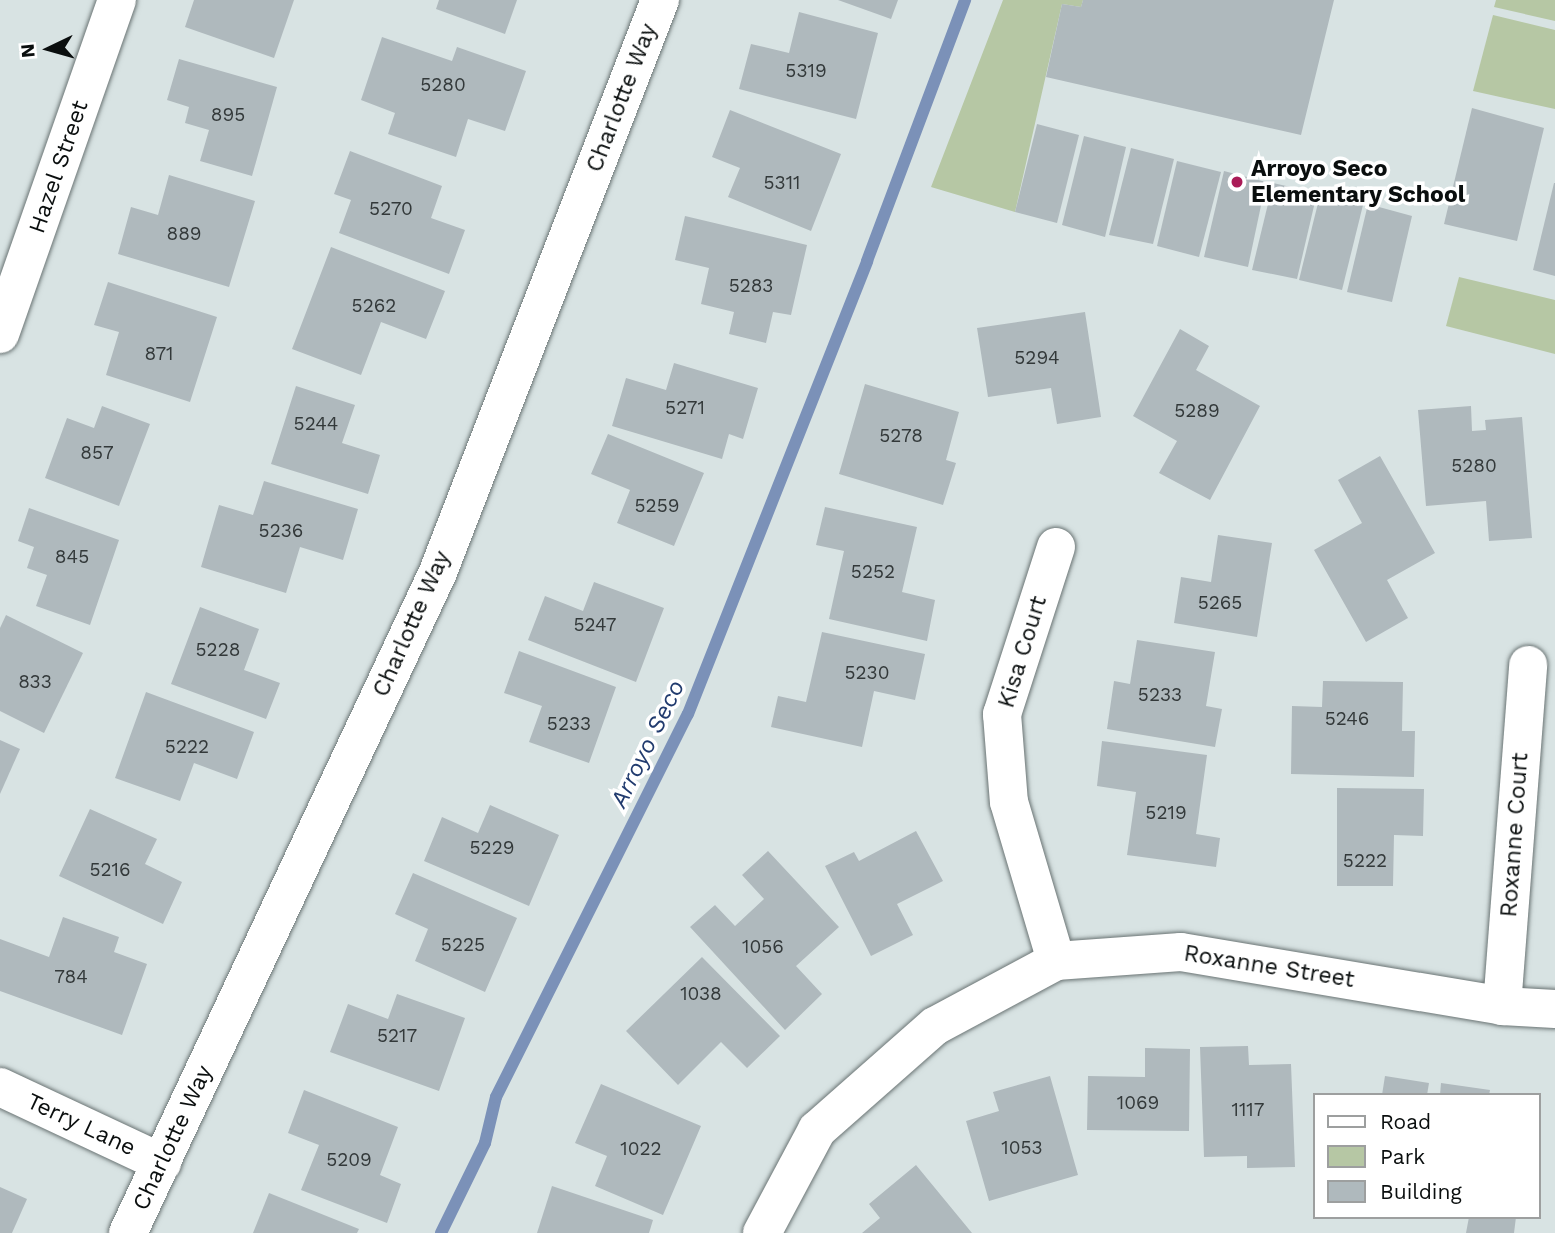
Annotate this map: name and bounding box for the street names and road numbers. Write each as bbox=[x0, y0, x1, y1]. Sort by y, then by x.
street label: Charlotte Way bbox=[581, 20, 663, 176]
street label: Hazel Street bbox=[23, 97, 95, 237]
street label: Charlotte Way bbox=[367, 547, 457, 701]
street label: Kisa Court bbox=[993, 592, 1053, 712]
street label: Roxanne Court bbox=[1495, 752, 1535, 918]
street label: Roxanne Street bbox=[1182, 940, 1356, 994]
street label: Charlotte Way bbox=[127, 1061, 219, 1215]
street label: Terry Lane bbox=[22, 1088, 140, 1162]

